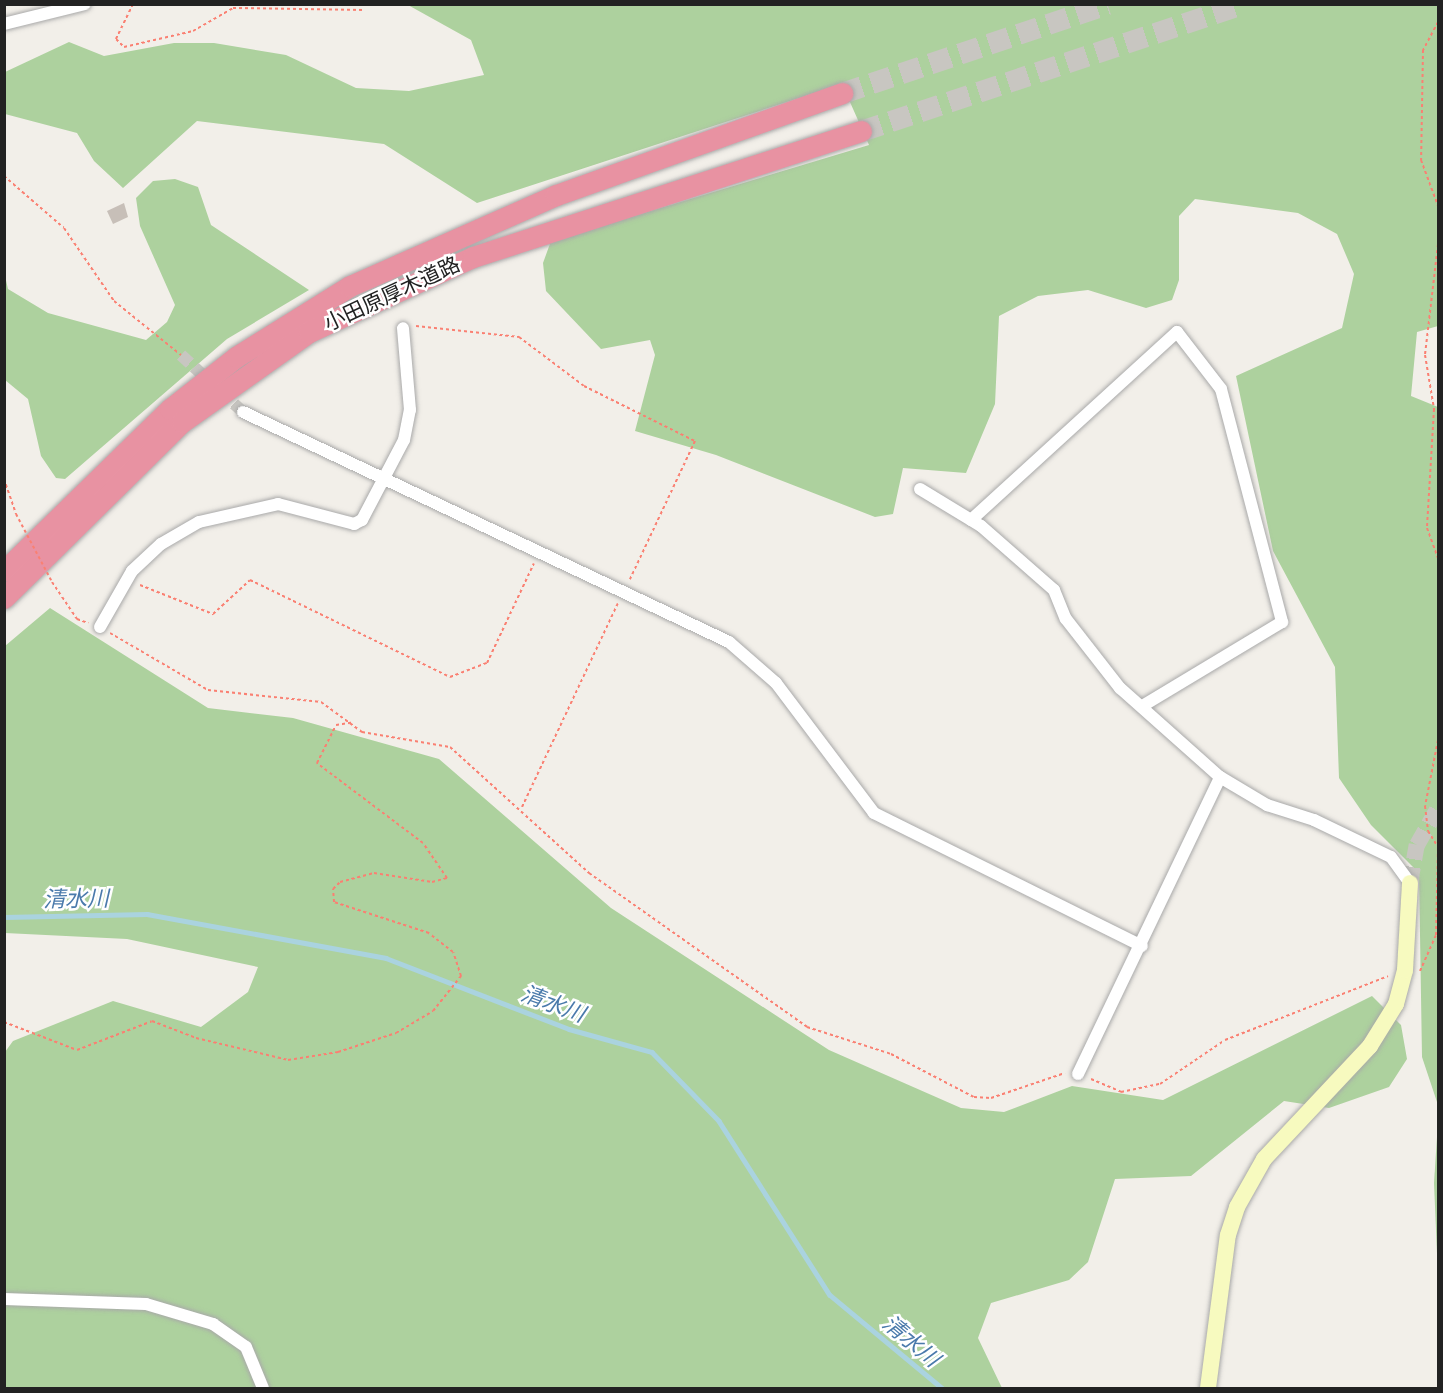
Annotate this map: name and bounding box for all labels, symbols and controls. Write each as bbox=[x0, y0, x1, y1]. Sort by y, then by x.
street label: 小田原厚木道路 bbox=[320, 252, 464, 336]
water label: 清水川 bbox=[43, 885, 109, 913]
water label: 清水川 bbox=[517, 980, 589, 1028]
water label: 清水川 bbox=[877, 1310, 945, 1372]

